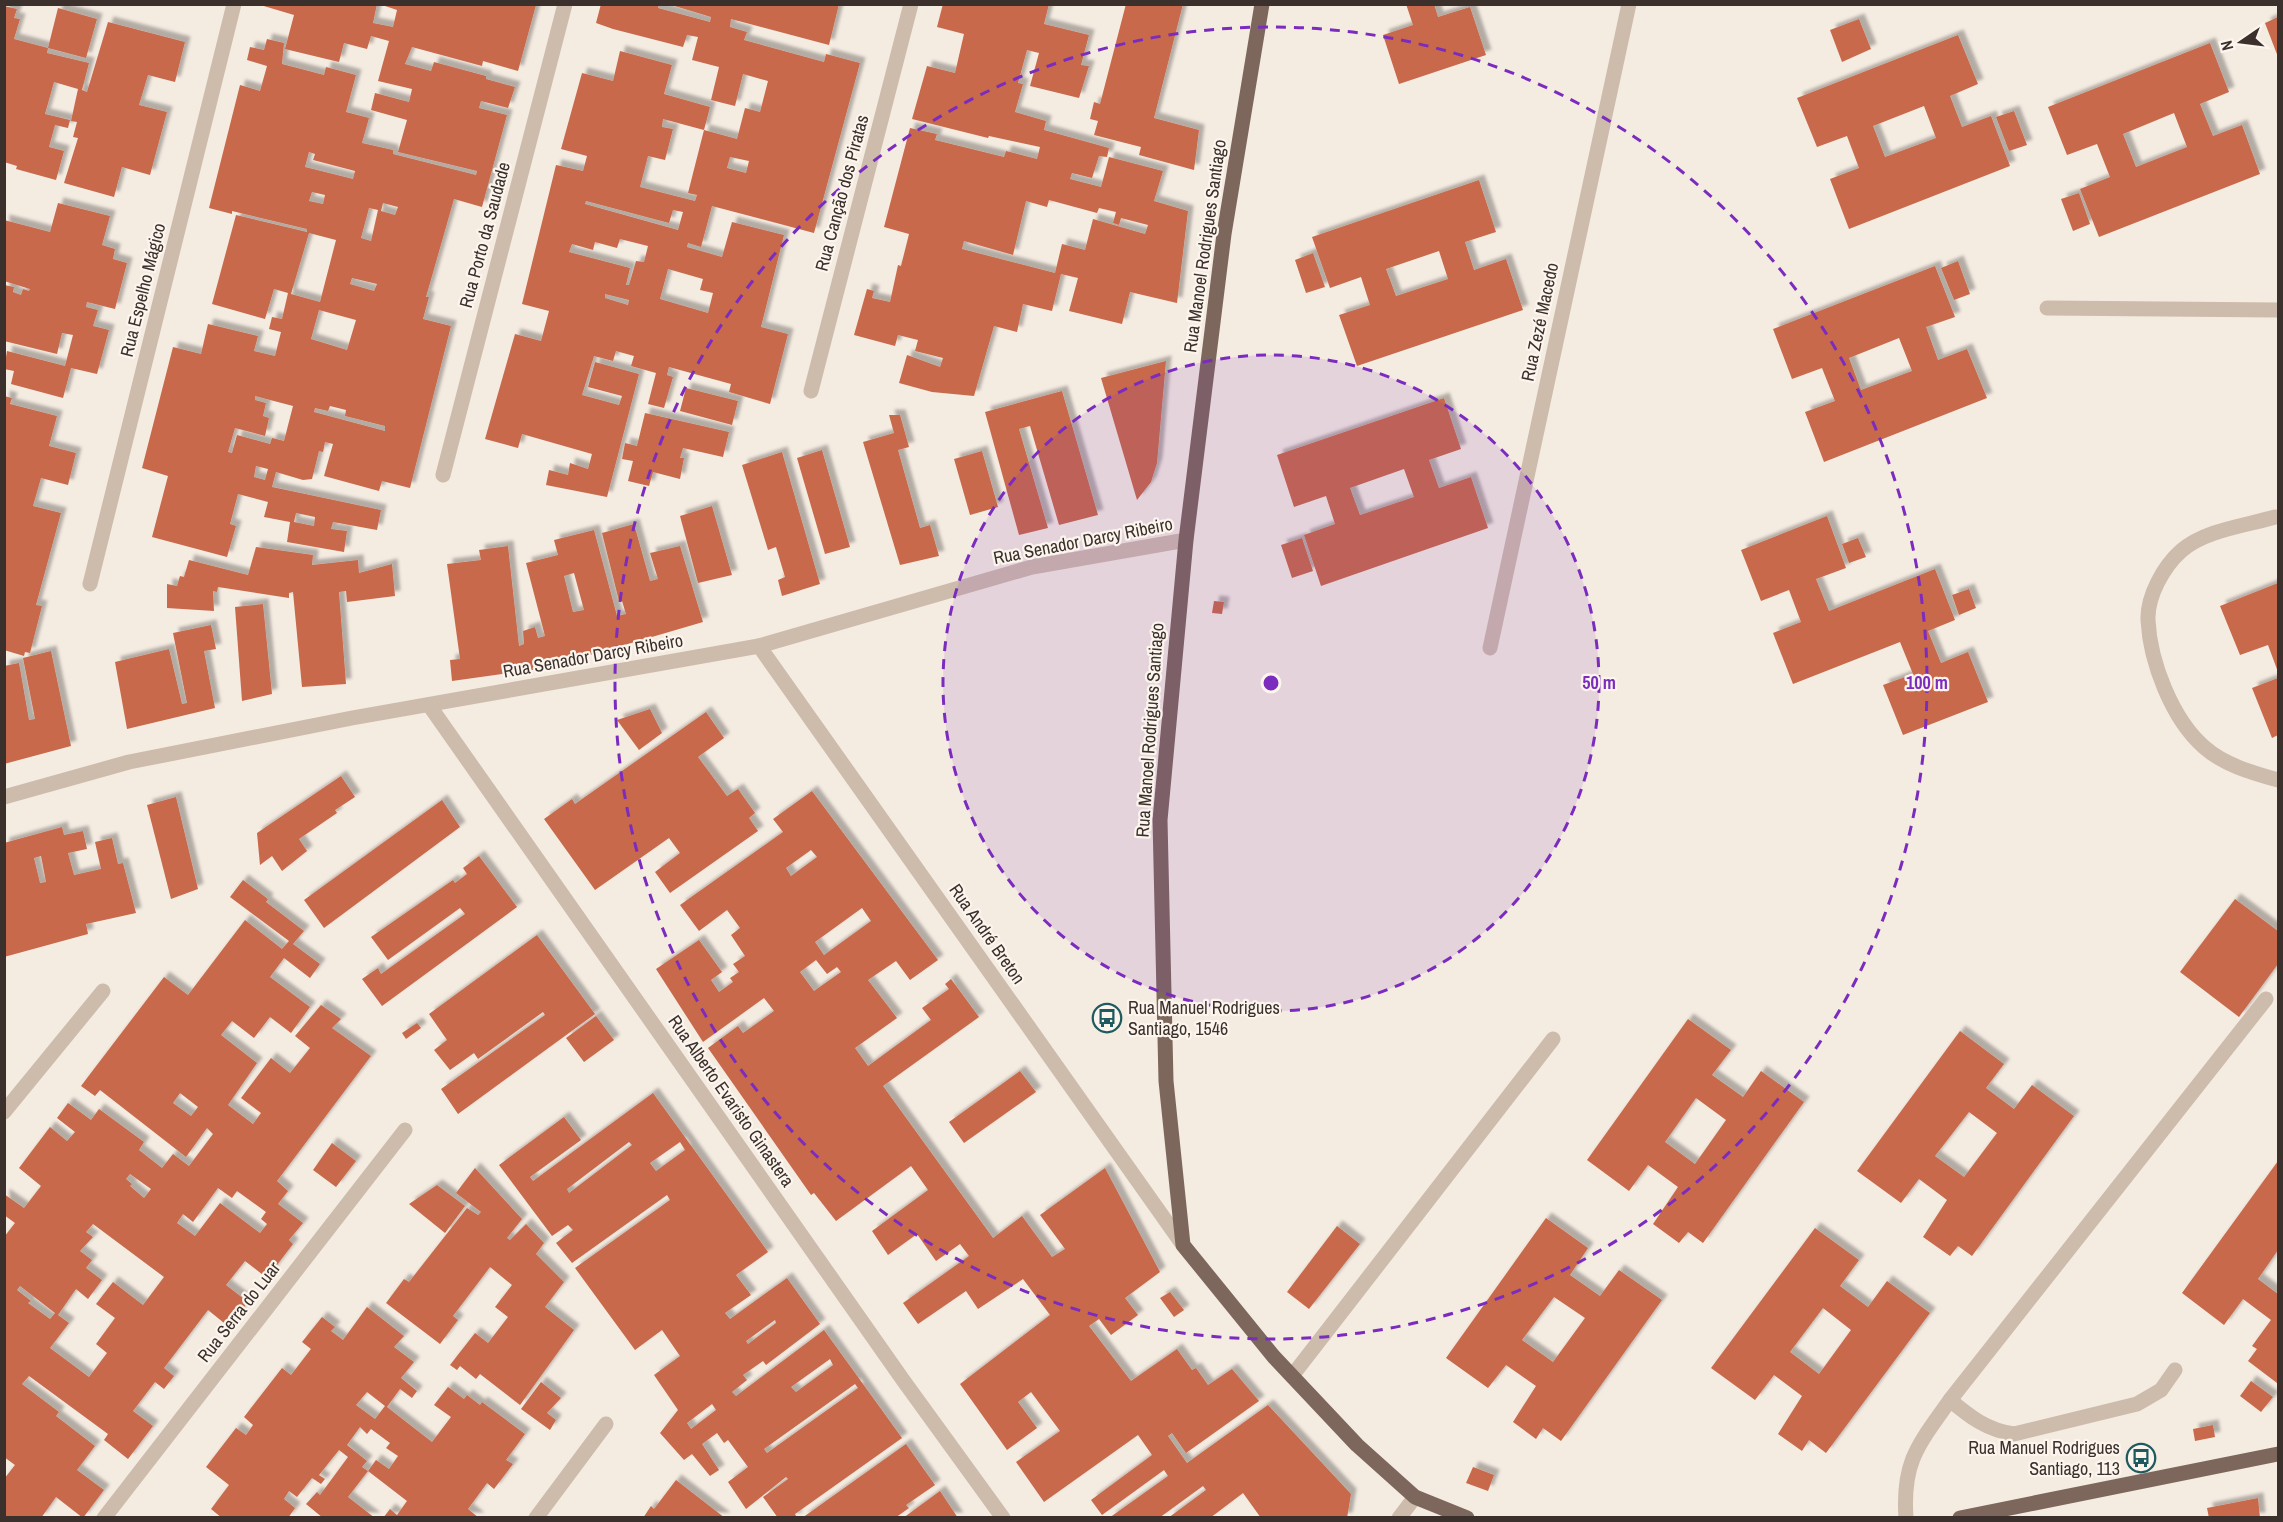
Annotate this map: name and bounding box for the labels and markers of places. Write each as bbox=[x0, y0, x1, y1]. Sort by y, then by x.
centre of rings bbox=[1261, 673, 1281, 693]
place label: Rua Manuel Rodrigues Santiago, 1546 bbox=[1128, 995, 1280, 1041]
bus stop icon: Rua Manuel Rodrigues Santiago, 1546 bbox=[1091, 1002, 1123, 1034]
place label: Rua Manuel Rodrigues Santiago, 113 bbox=[1968, 1435, 2120, 1481]
bus stop icon: Rua Manuel Rodrigues Santiago, 113 bbox=[2125, 1442, 2157, 1474]

